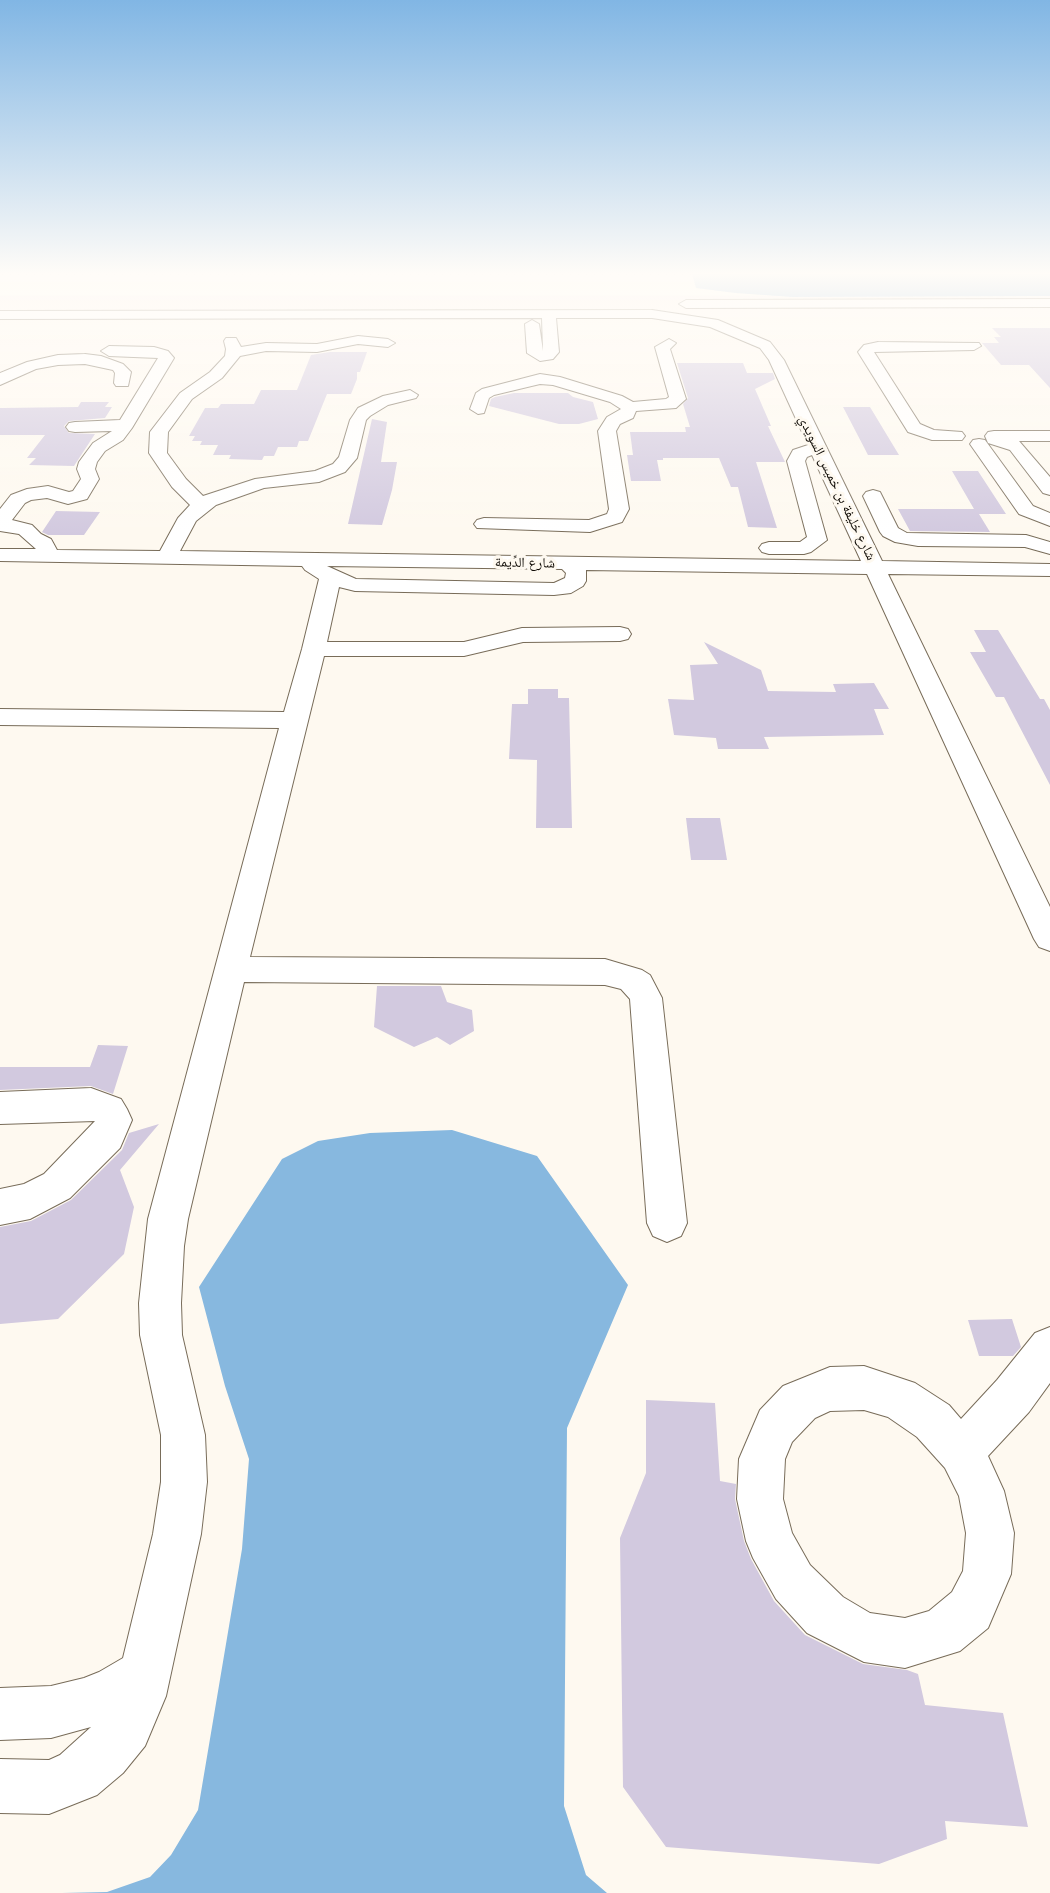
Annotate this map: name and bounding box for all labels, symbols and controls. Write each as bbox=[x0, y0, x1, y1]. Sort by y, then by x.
street label: شارع خليفة بن خميس السويدي bbox=[795, 413, 879, 563]
street label: شارع الدِّيمة bbox=[495, 554, 555, 572]

